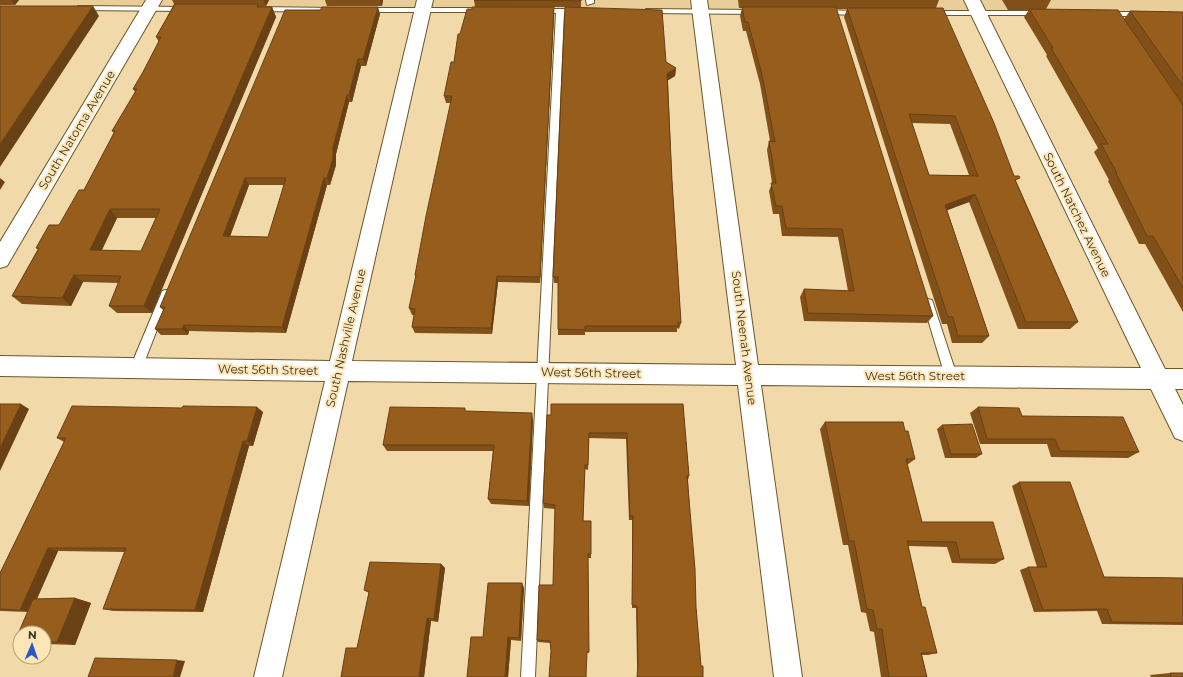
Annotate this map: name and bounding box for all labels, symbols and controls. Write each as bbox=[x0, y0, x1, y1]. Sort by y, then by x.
street label: South Natoma Avenue bbox=[35, 67, 118, 192]
street label: South Natchez Avenue bbox=[1041, 150, 1114, 280]
street label: South Nashville Avenue bbox=[322, 267, 369, 409]
street label: South Neenah Avenue bbox=[729, 270, 760, 406]
street label: West 56th Street bbox=[218, 361, 318, 378]
street label: West 56th Street bbox=[541, 364, 641, 381]
street label: West 56th Street bbox=[865, 368, 965, 383]
north arrow bbox=[12, 625, 52, 665]
text: N bbox=[28, 628, 37, 642]

